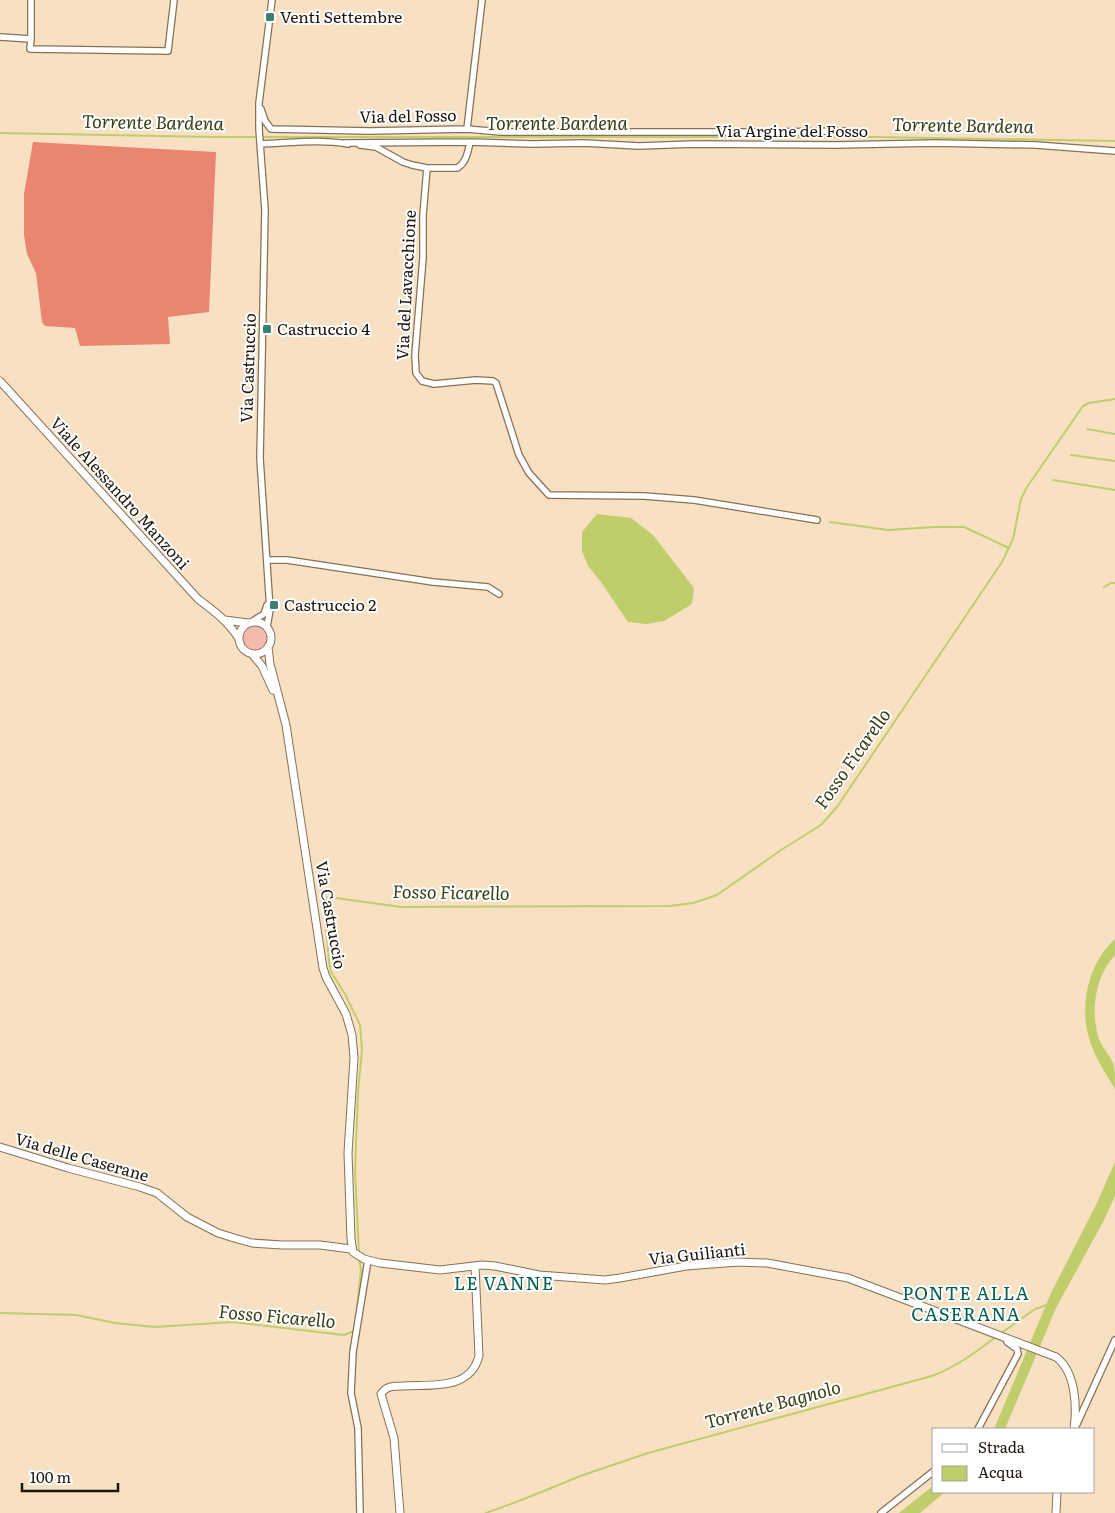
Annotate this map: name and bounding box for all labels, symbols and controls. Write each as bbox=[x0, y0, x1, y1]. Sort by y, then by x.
place label: Venti Settembre bbox=[280, 4, 402, 28]
marker: Venti Settembre bbox=[264, 11, 276, 23]
street label: Via del Fosso bbox=[359, 102, 457, 128]
water label: Torrente Bardena bbox=[82, 107, 225, 136]
water label: Torrente Bardena bbox=[486, 109, 629, 136]
water label: Torrente Bardena bbox=[892, 110, 1035, 139]
street label: Via Argine del Fosso bbox=[716, 118, 868, 142]
street label: Via del Lavacchione bbox=[389, 209, 421, 361]
street label: Via Castruccio bbox=[233, 313, 261, 423]
place label: Castruccio 4 bbox=[277, 316, 370, 340]
marker: Castruccio 4 bbox=[261, 323, 273, 335]
street label: Viale Alessandro Manzoni bbox=[46, 411, 196, 574]
place label: Castruccio 2 bbox=[284, 592, 376, 616]
marker: Castruccio 2 bbox=[268, 599, 280, 611]
water label: Fosso Ficarello bbox=[807, 702, 896, 814]
street label: Via Castruccio bbox=[311, 859, 353, 971]
water label: Fosso Ficarello bbox=[392, 877, 510, 906]
street label: Via delle Caserane bbox=[13, 1125, 152, 1187]
street label: Via Guilianti bbox=[647, 1236, 747, 1270]
district label: LE VANNE bbox=[454, 1269, 554, 1296]
district label: PONTE ALLA CASERANA bbox=[902, 1279, 1030, 1327]
water label: Fosso Ficarello bbox=[218, 1297, 337, 1334]
water label: Torrente Bagnolo bbox=[702, 1372, 843, 1435]
legend bbox=[932, 1428, 1095, 1493]
text: Strada bbox=[978, 1435, 1026, 1458]
scale bar bbox=[22, 1460, 119, 1492]
text: Acqua bbox=[978, 1460, 1024, 1483]
text: 100 m bbox=[30, 1465, 71, 1488]

